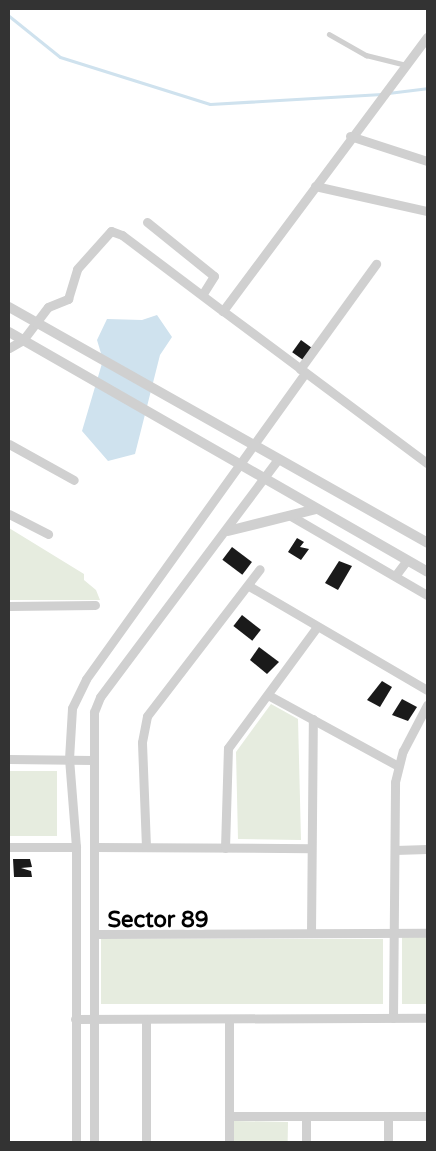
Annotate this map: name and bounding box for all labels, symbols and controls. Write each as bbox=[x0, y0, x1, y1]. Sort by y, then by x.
district label: Sector 89 bbox=[107, 908, 209, 934]

